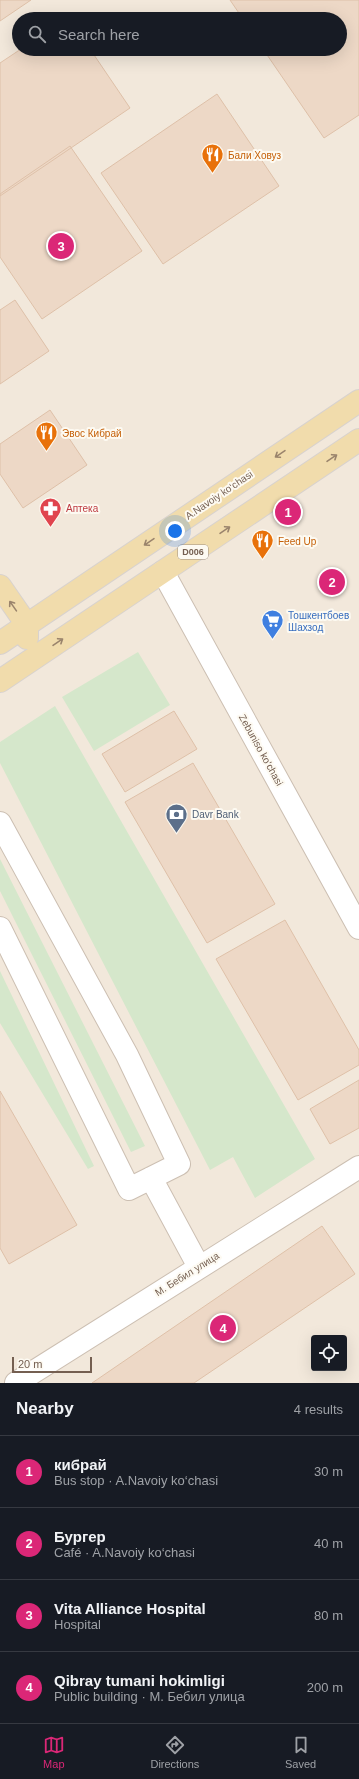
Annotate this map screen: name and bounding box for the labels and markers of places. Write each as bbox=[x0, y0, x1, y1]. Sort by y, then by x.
restaurant icon: Бали Ховуз bbox=[199, 142, 225, 175]
place label: Бали Ховуз bbox=[228, 150, 282, 161]
pin: 3 bbox=[48, 231, 74, 261]
restaurant icon: Эвос Кибрай bbox=[34, 420, 60, 453]
place label: Эвос Кибрай bbox=[62, 428, 122, 439]
pharmacy icon: Аптека bbox=[37, 495, 63, 528]
pin: 1 bbox=[275, 497, 301, 527]
place label: Аптека bbox=[66, 503, 99, 514]
restaurant icon: Feed Up bbox=[250, 528, 276, 561]
place label: Feed Up bbox=[278, 536, 317, 547]
pin: 2 bbox=[319, 567, 345, 597]
supermarket icon: Тошкентбоев Шахзод bbox=[259, 608, 285, 641]
place label: Тошкентбоев Шахзод bbox=[288, 610, 349, 633]
bank icon: Davr Bank bbox=[164, 801, 190, 834]
place label: Davr Bank bbox=[192, 809, 240, 820]
pin: 4 bbox=[210, 1313, 236, 1343]

